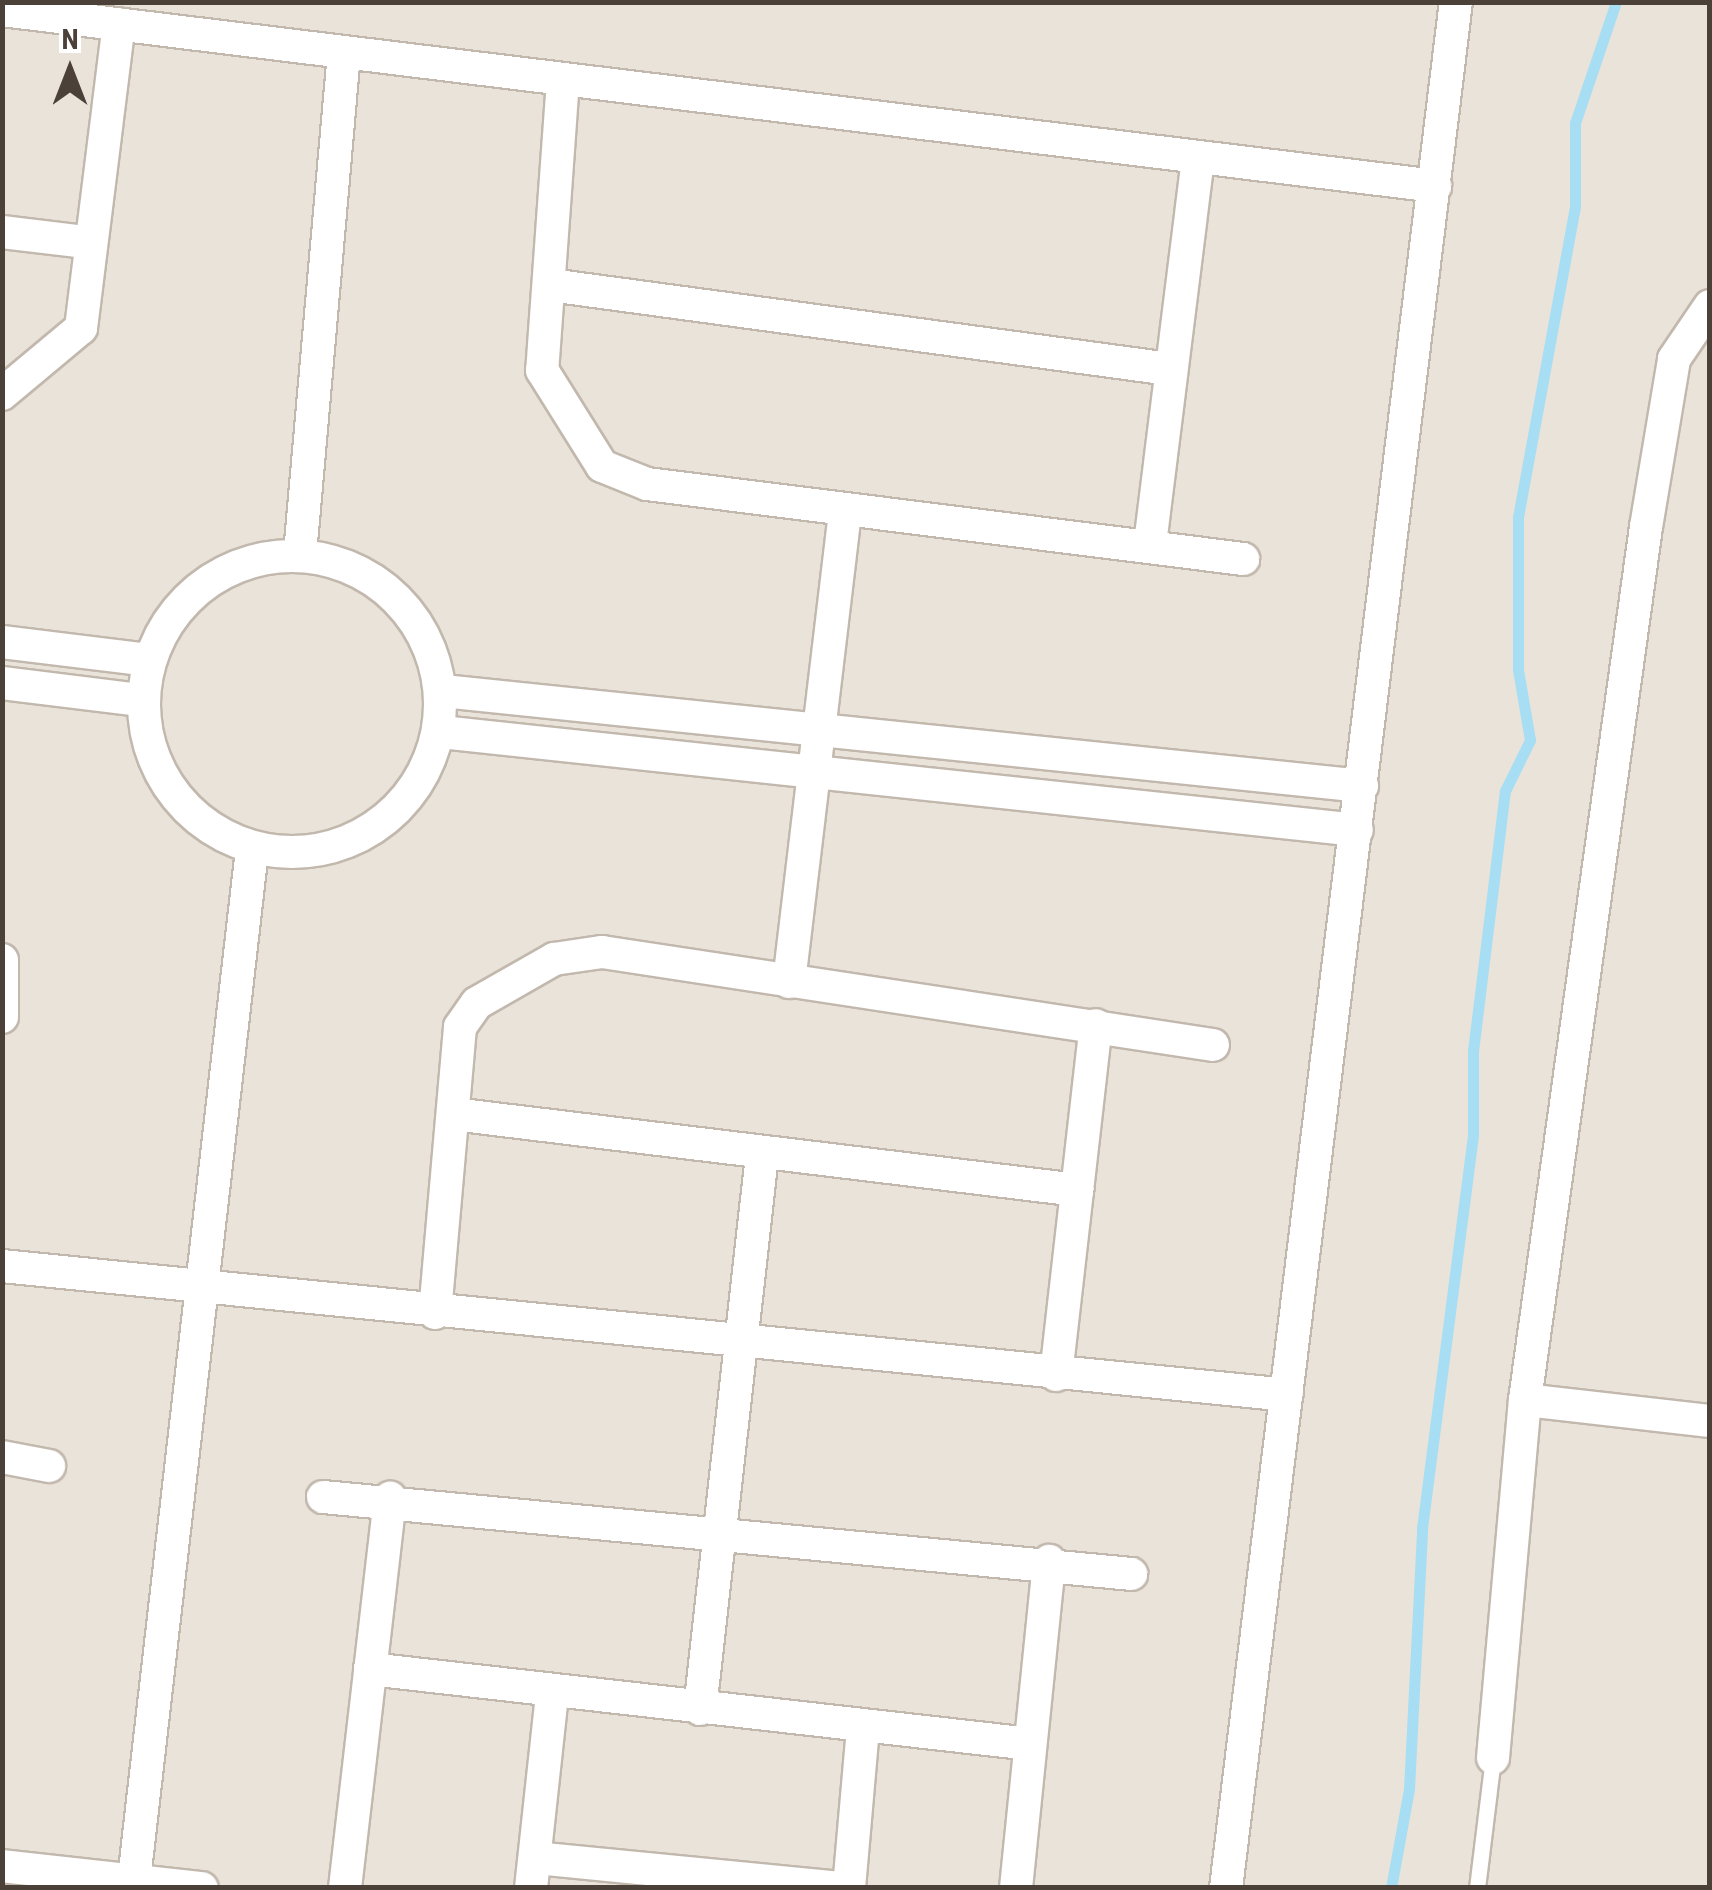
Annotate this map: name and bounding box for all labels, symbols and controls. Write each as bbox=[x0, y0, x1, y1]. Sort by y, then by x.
north arrow bbox=[20, 20, 120, 120]
text: N bbox=[61, 23, 79, 56]

